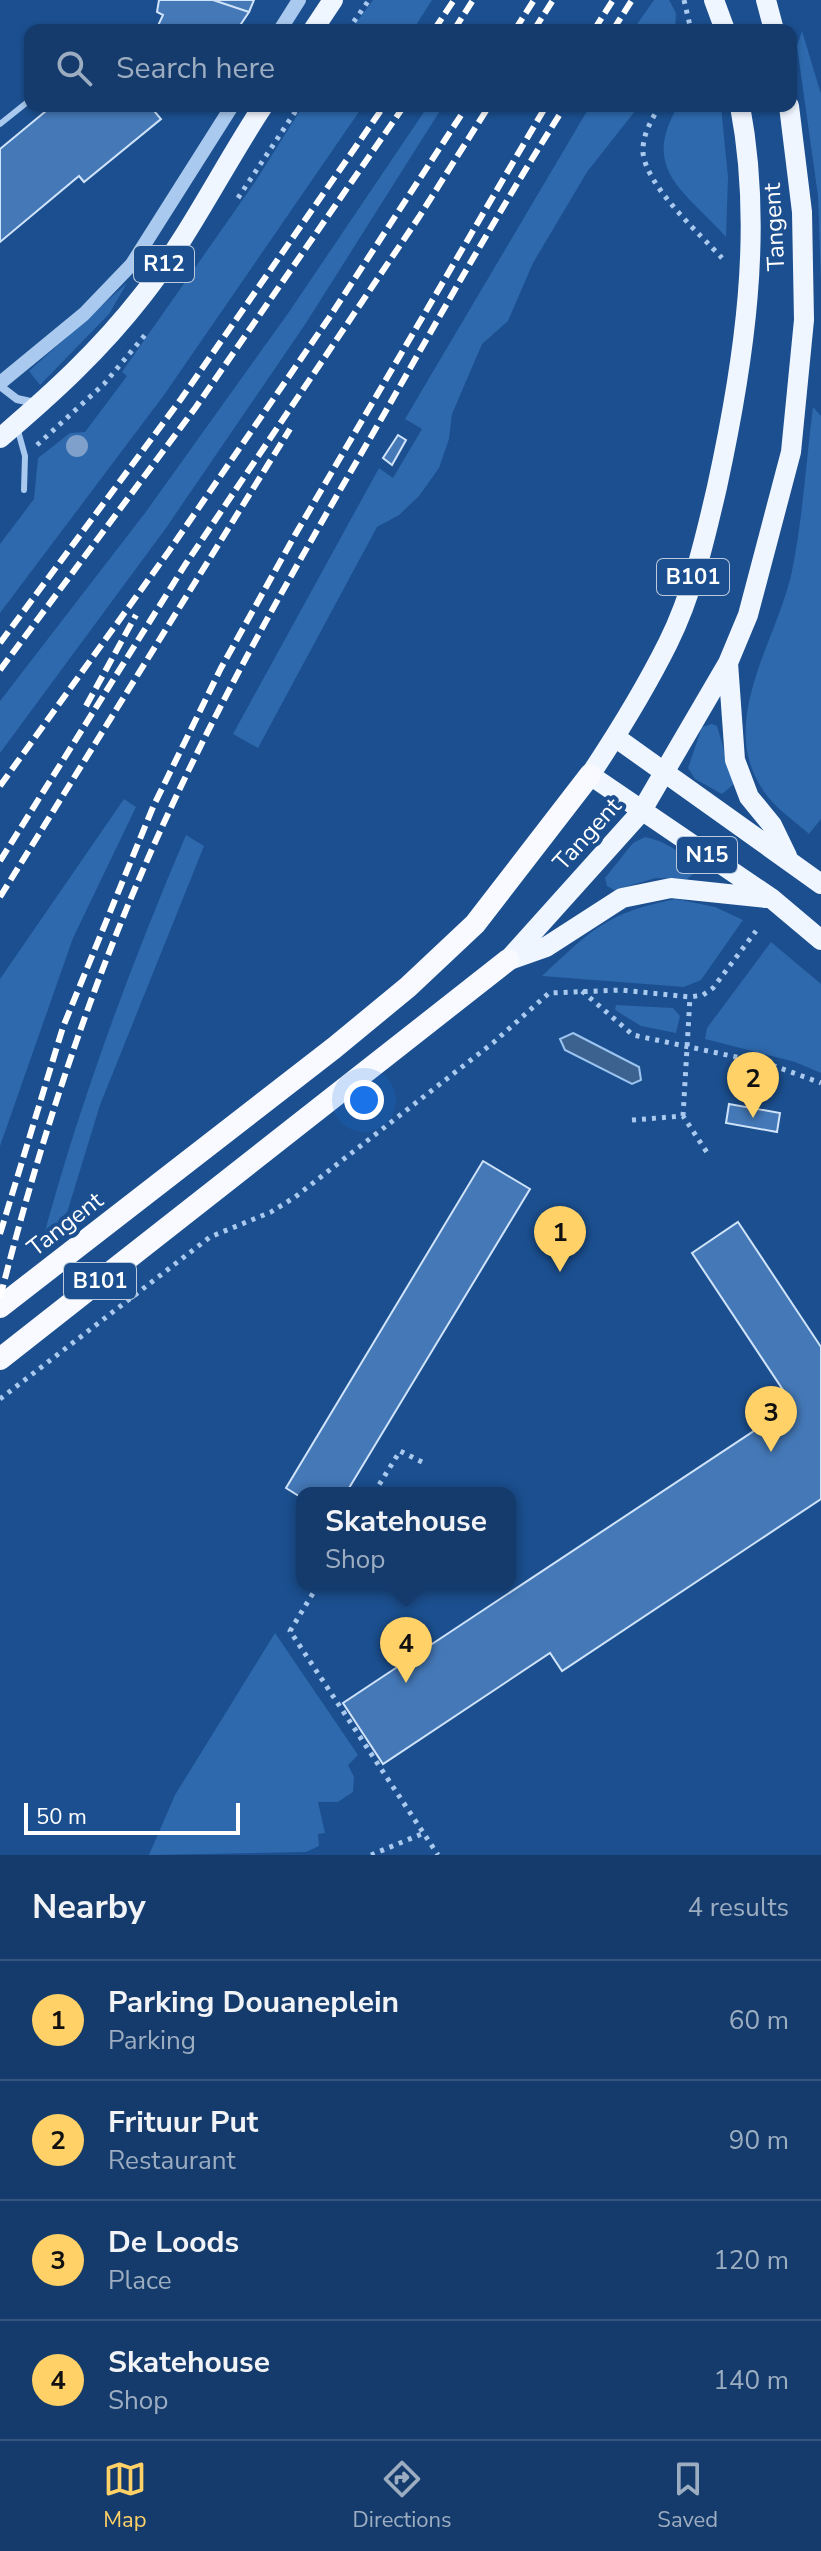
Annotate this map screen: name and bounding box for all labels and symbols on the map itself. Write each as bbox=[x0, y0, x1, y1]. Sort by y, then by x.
street label: Tangent bbox=[756, 182, 792, 272]
road number: R12 bbox=[134, 246, 194, 282]
road number: B101 bbox=[657, 559, 729, 595]
street label: Tangent bbox=[546, 790, 629, 877]
road number: N15 bbox=[677, 837, 737, 873]
pin: 2 bbox=[727, 1052, 779, 1118]
your location bbox=[344, 1080, 384, 1120]
street label: Tangent bbox=[21, 1184, 110, 1264]
pin: 1 bbox=[534, 1206, 586, 1272]
road number: B101 bbox=[64, 1263, 136, 1299]
pin: 3 bbox=[745, 1386, 797, 1452]
pin: 4 bbox=[380, 1617, 432, 1683]
scale bar bbox=[24, 1799, 240, 1835]

